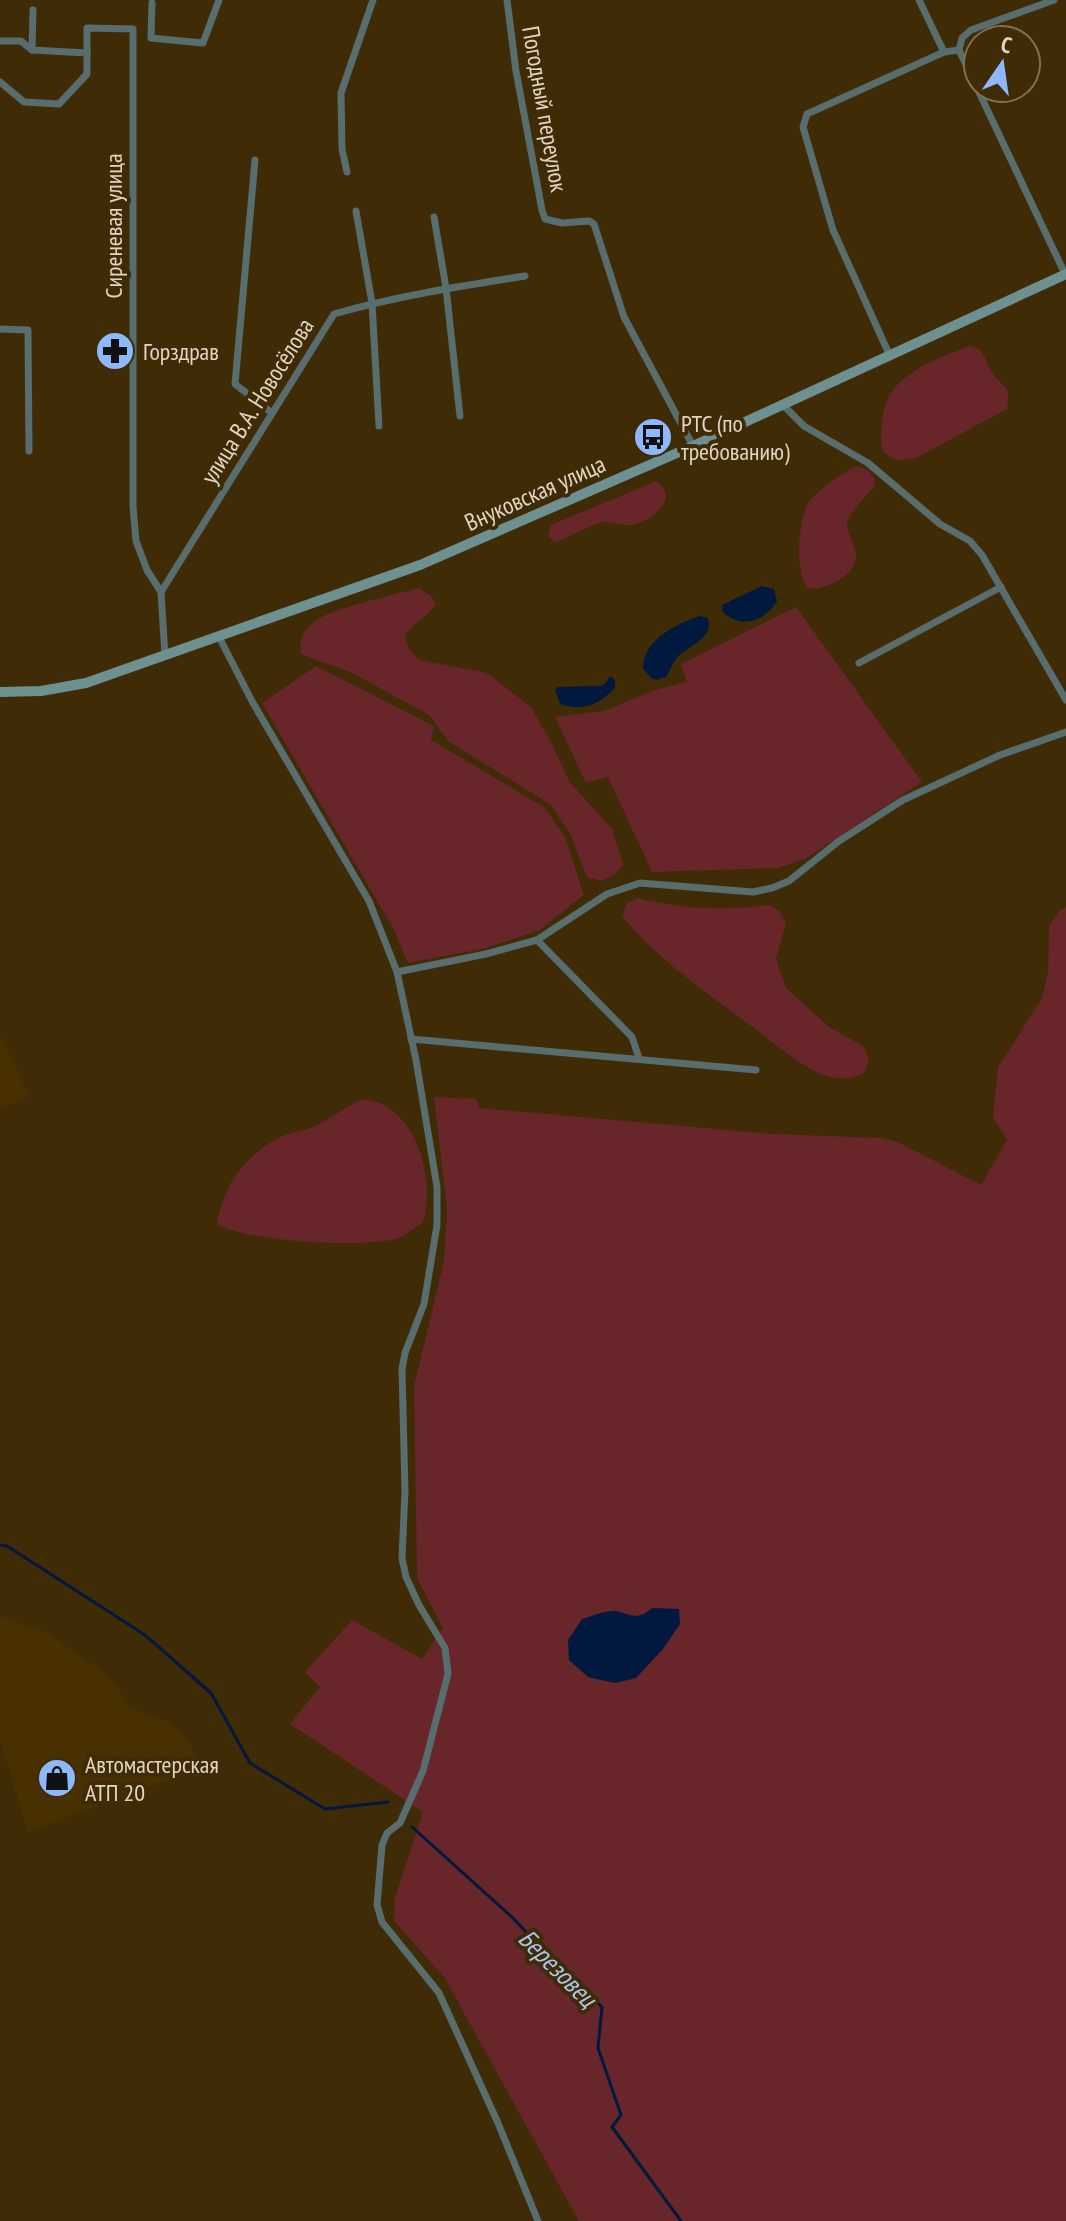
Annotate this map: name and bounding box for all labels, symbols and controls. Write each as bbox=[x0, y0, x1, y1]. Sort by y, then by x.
street label: Погодный переулок bbox=[515, 24, 575, 195]
north arrow bbox=[962, 24, 1042, 104]
text: С bbox=[998, 30, 1015, 59]
street label: Сиреневая улица bbox=[98, 154, 129, 298]
street label: улица В.А. Новосёлова bbox=[194, 312, 320, 490]
pharmacy icon: Горздрав bbox=[94, 330, 136, 372]
place label: Горздрав bbox=[143, 336, 219, 367]
place label: РТС (по требованию) bbox=[681, 408, 790, 467]
bus stop icon: РТС (по требованию) bbox=[632, 416, 674, 458]
street label: Внуковская улица bbox=[460, 448, 610, 538]
place label: Автомастерская АТП 20 bbox=[85, 1749, 219, 1808]
shop icon: Автомастерская АТП 20 bbox=[36, 1757, 78, 1799]
water label: Березовец bbox=[512, 1922, 605, 2015]

